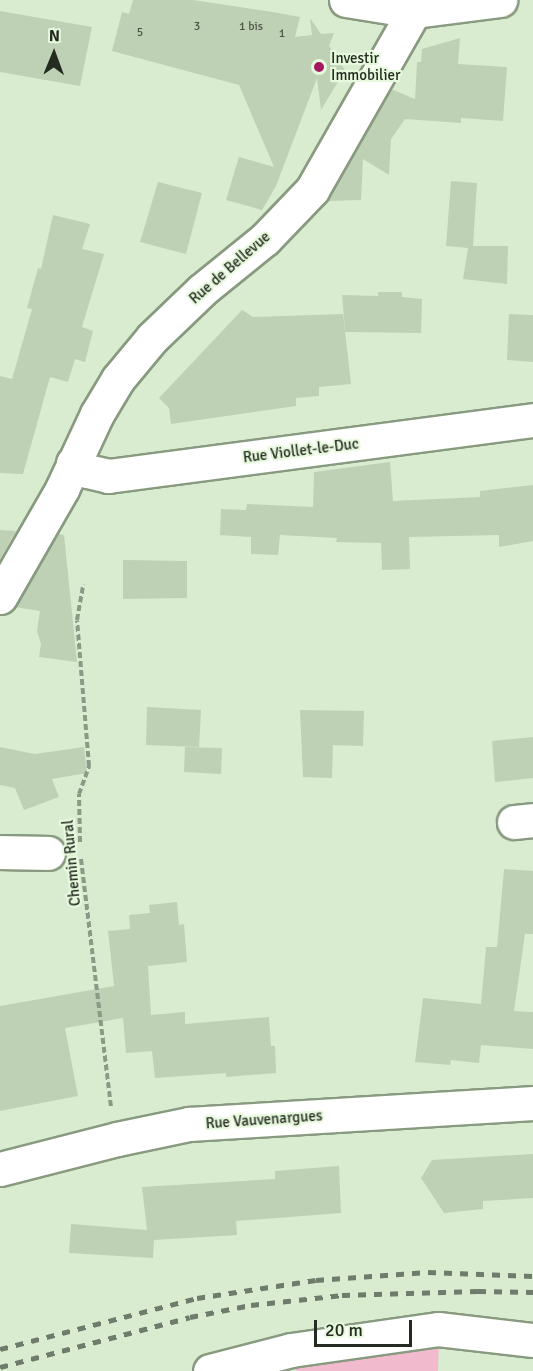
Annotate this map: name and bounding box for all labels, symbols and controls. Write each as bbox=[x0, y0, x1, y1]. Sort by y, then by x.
house number: 3 bbox=[194, 20, 200, 34]
house number: 1 bis bbox=[239, 20, 263, 34]
north arrow bbox=[24, 24, 84, 84]
text: N bbox=[49, 26, 60, 46]
house number: 5 bbox=[137, 26, 143, 40]
house number: 1 bbox=[279, 27, 285, 41]
place label: Investir Immobilier bbox=[331, 49, 401, 84]
marker: Investir Immobilier bbox=[312, 60, 326, 74]
street label: Rue de Bellevue bbox=[186, 228, 274, 308]
street label: Rue Viollet-le-Duc bbox=[242, 435, 360, 467]
street label: Chemin Rural bbox=[59, 819, 85, 907]
street label: Rue Vauvenargues bbox=[205, 1107, 323, 1133]
scale bar bbox=[317, 1308, 414, 1346]
text: 20 m bbox=[325, 1319, 363, 1341]

